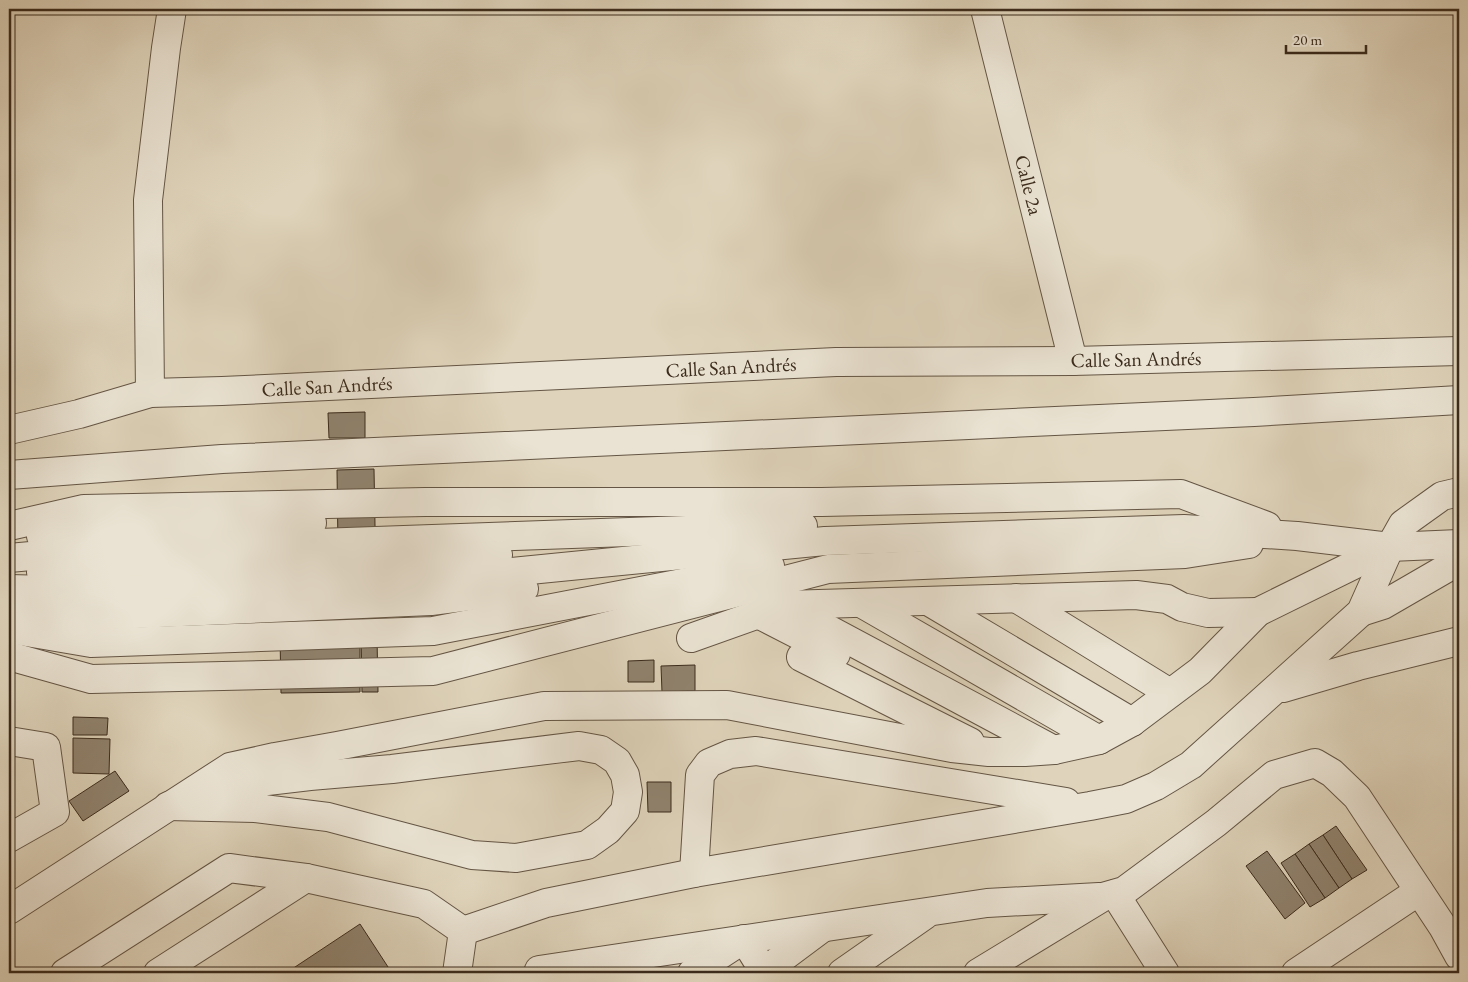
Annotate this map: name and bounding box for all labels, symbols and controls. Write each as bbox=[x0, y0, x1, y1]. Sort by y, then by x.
scale bar bbox=[1286, 22, 1366, 54]
text: 20 m bbox=[1293, 30, 1322, 49]
street label: Calle 2a bbox=[1009, 152, 1049, 218]
street label: Calle San Andrés bbox=[1070, 345, 1202, 373]
street label: Calle San Andrés bbox=[665, 351, 797, 383]
street label: Calle San Andrés bbox=[261, 370, 393, 402]

